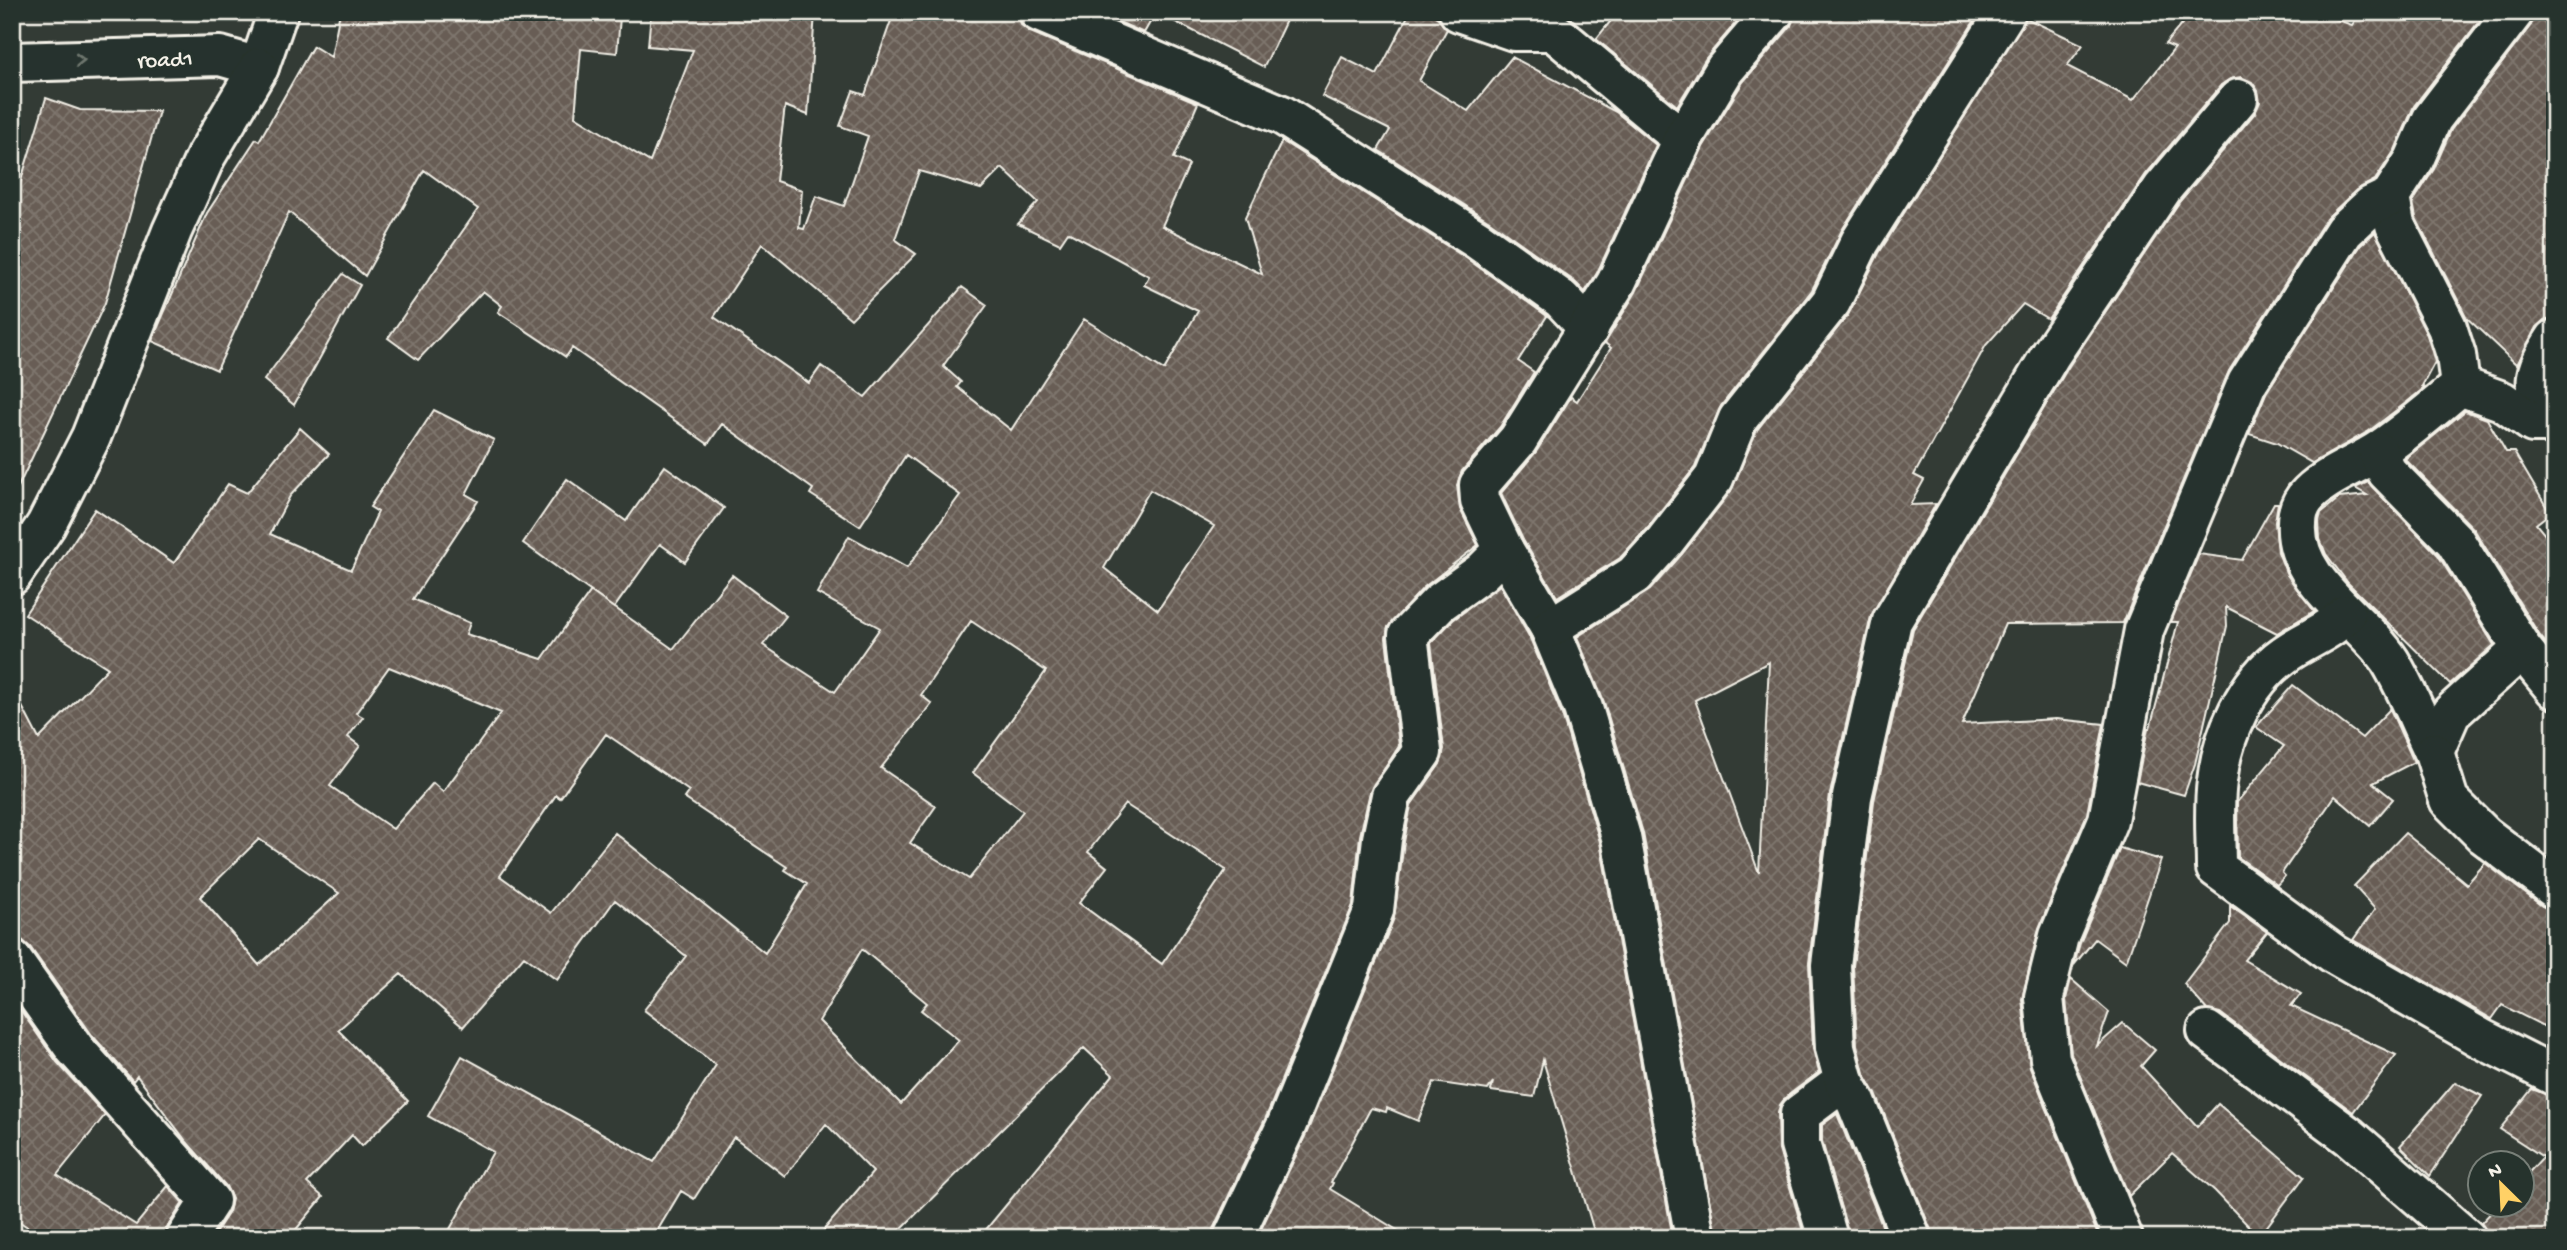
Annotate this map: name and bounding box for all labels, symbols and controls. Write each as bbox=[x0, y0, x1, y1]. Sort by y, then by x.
street label: road1 bbox=[137, 47, 193, 76]
one-way arrow bbox=[75, 53, 86, 68]
north arrow bbox=[2466, 1148, 2536, 1218]
text: N bbox=[2485, 1159, 2506, 1185]

